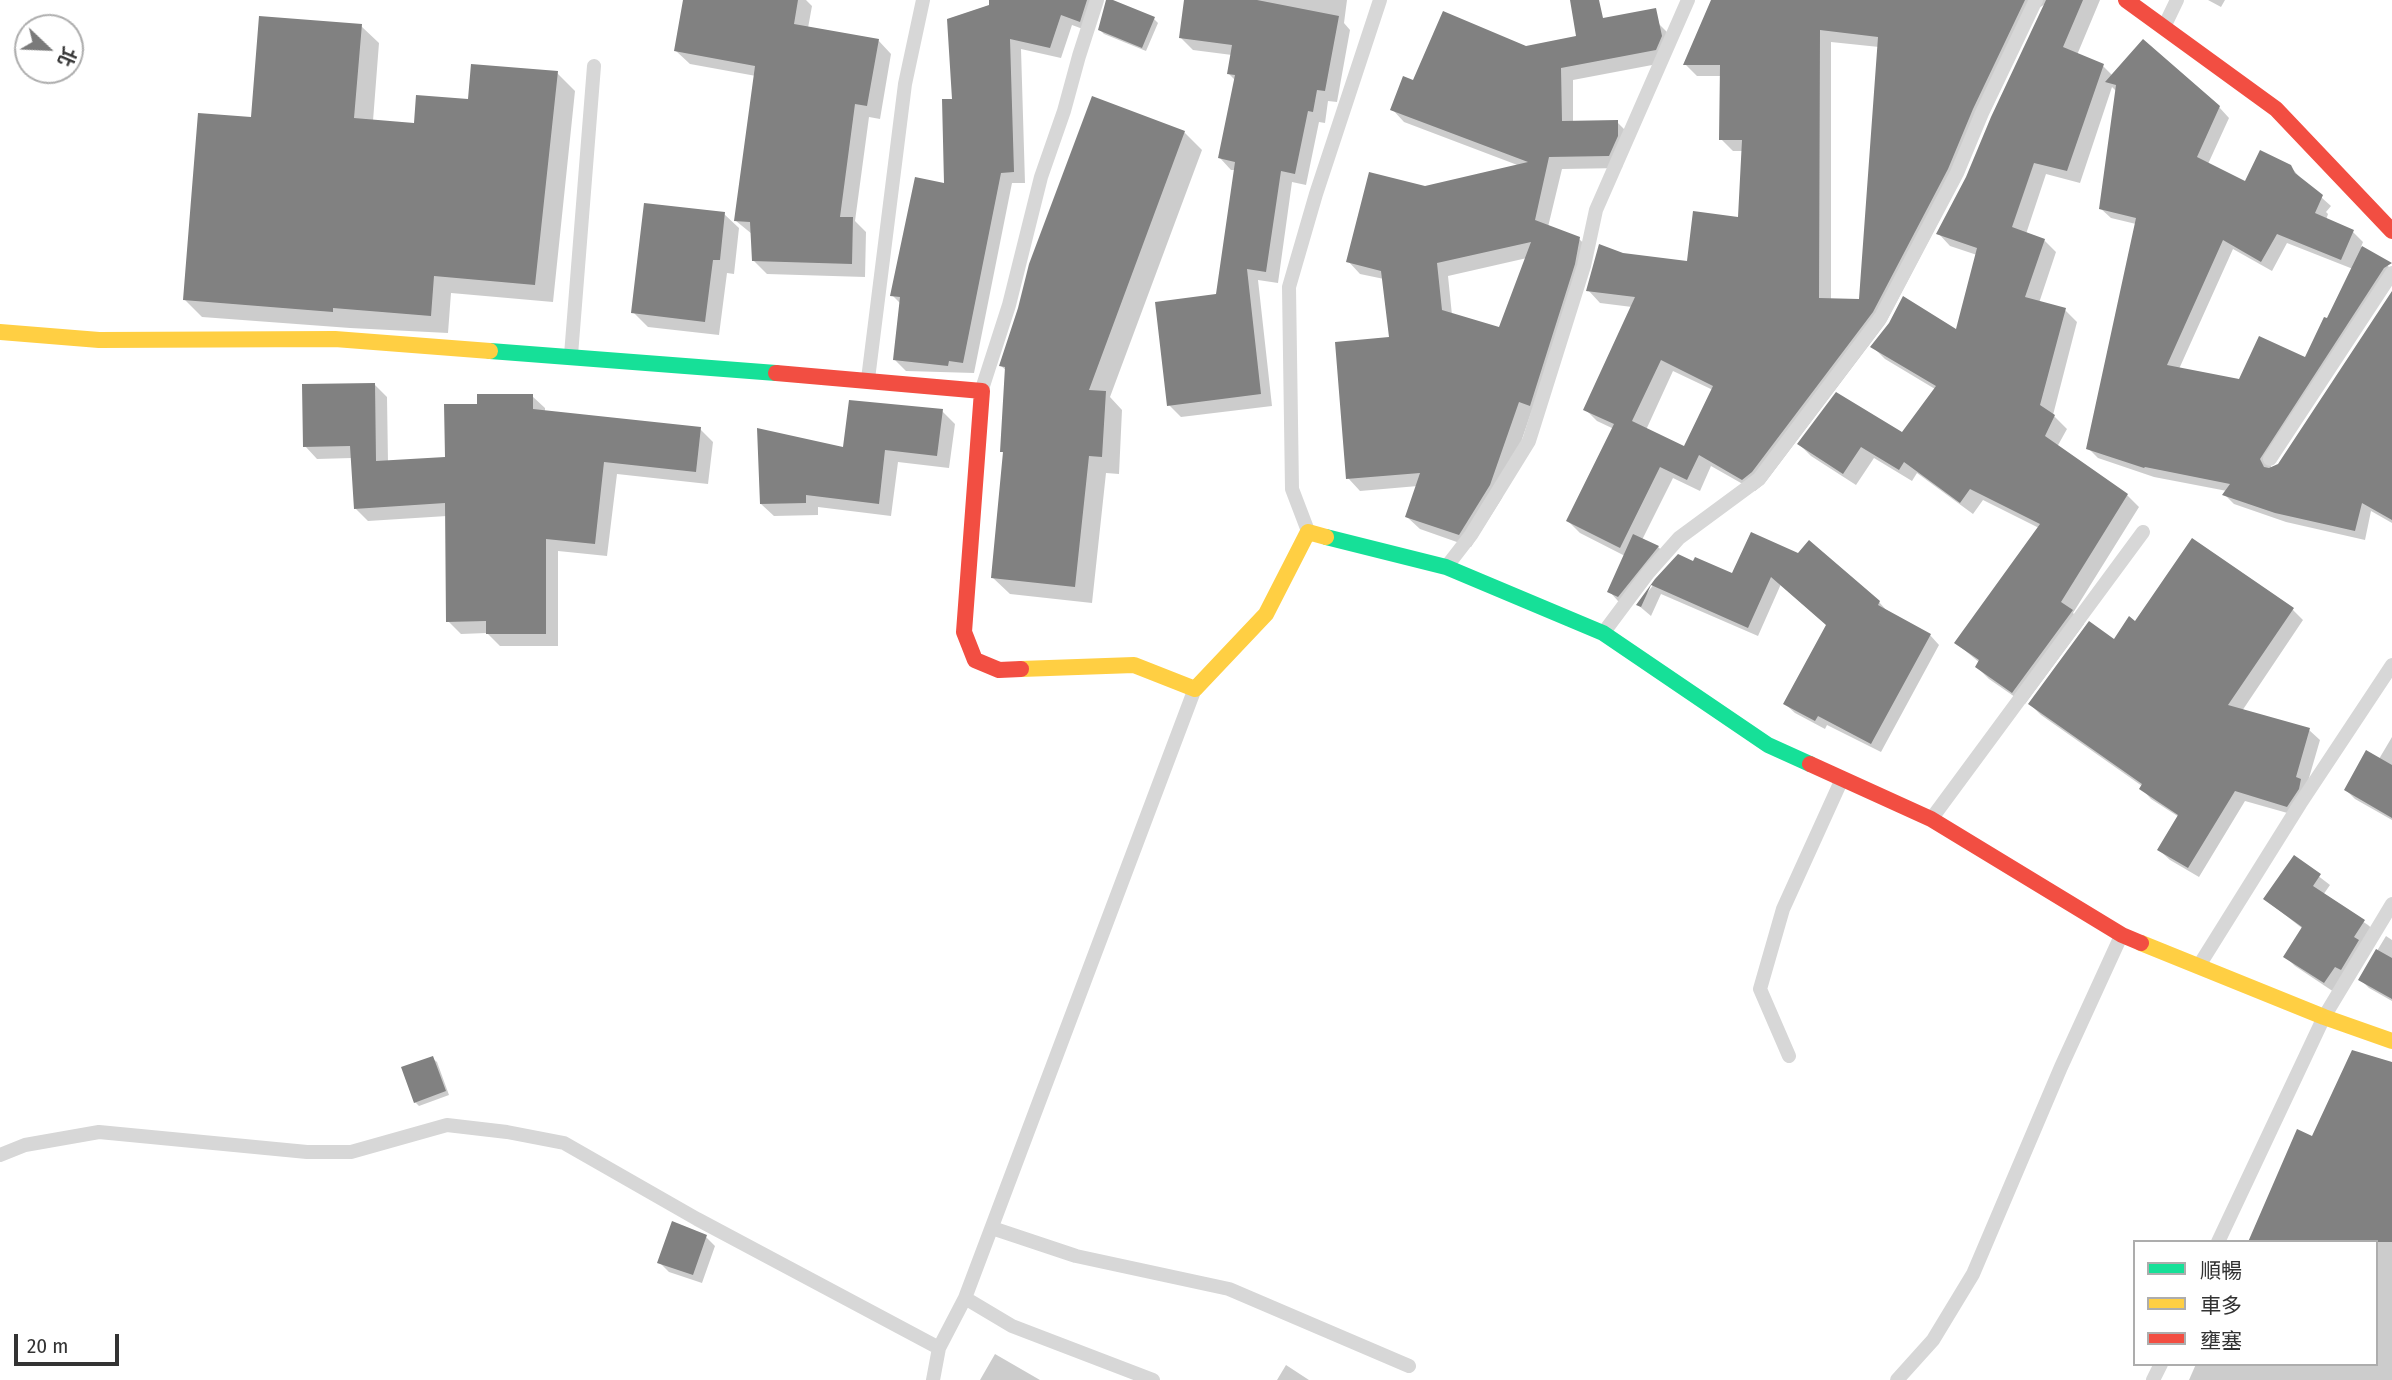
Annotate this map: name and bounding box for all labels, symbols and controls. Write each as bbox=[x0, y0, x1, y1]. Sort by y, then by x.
north arrow bbox=[14, 14, 84, 84]
text: 北 bbox=[53, 43, 81, 70]
legend bbox=[2133, 1240, 2378, 1366]
text: 順暢 bbox=[2200, 1258, 2242, 1284]
text: 車多 bbox=[2200, 1293, 2242, 1319]
scale bar bbox=[18, 1320, 122, 1364]
text: 壅塞 bbox=[2200, 1328, 2242, 1354]
text: 20 m bbox=[27, 1333, 68, 1359]

